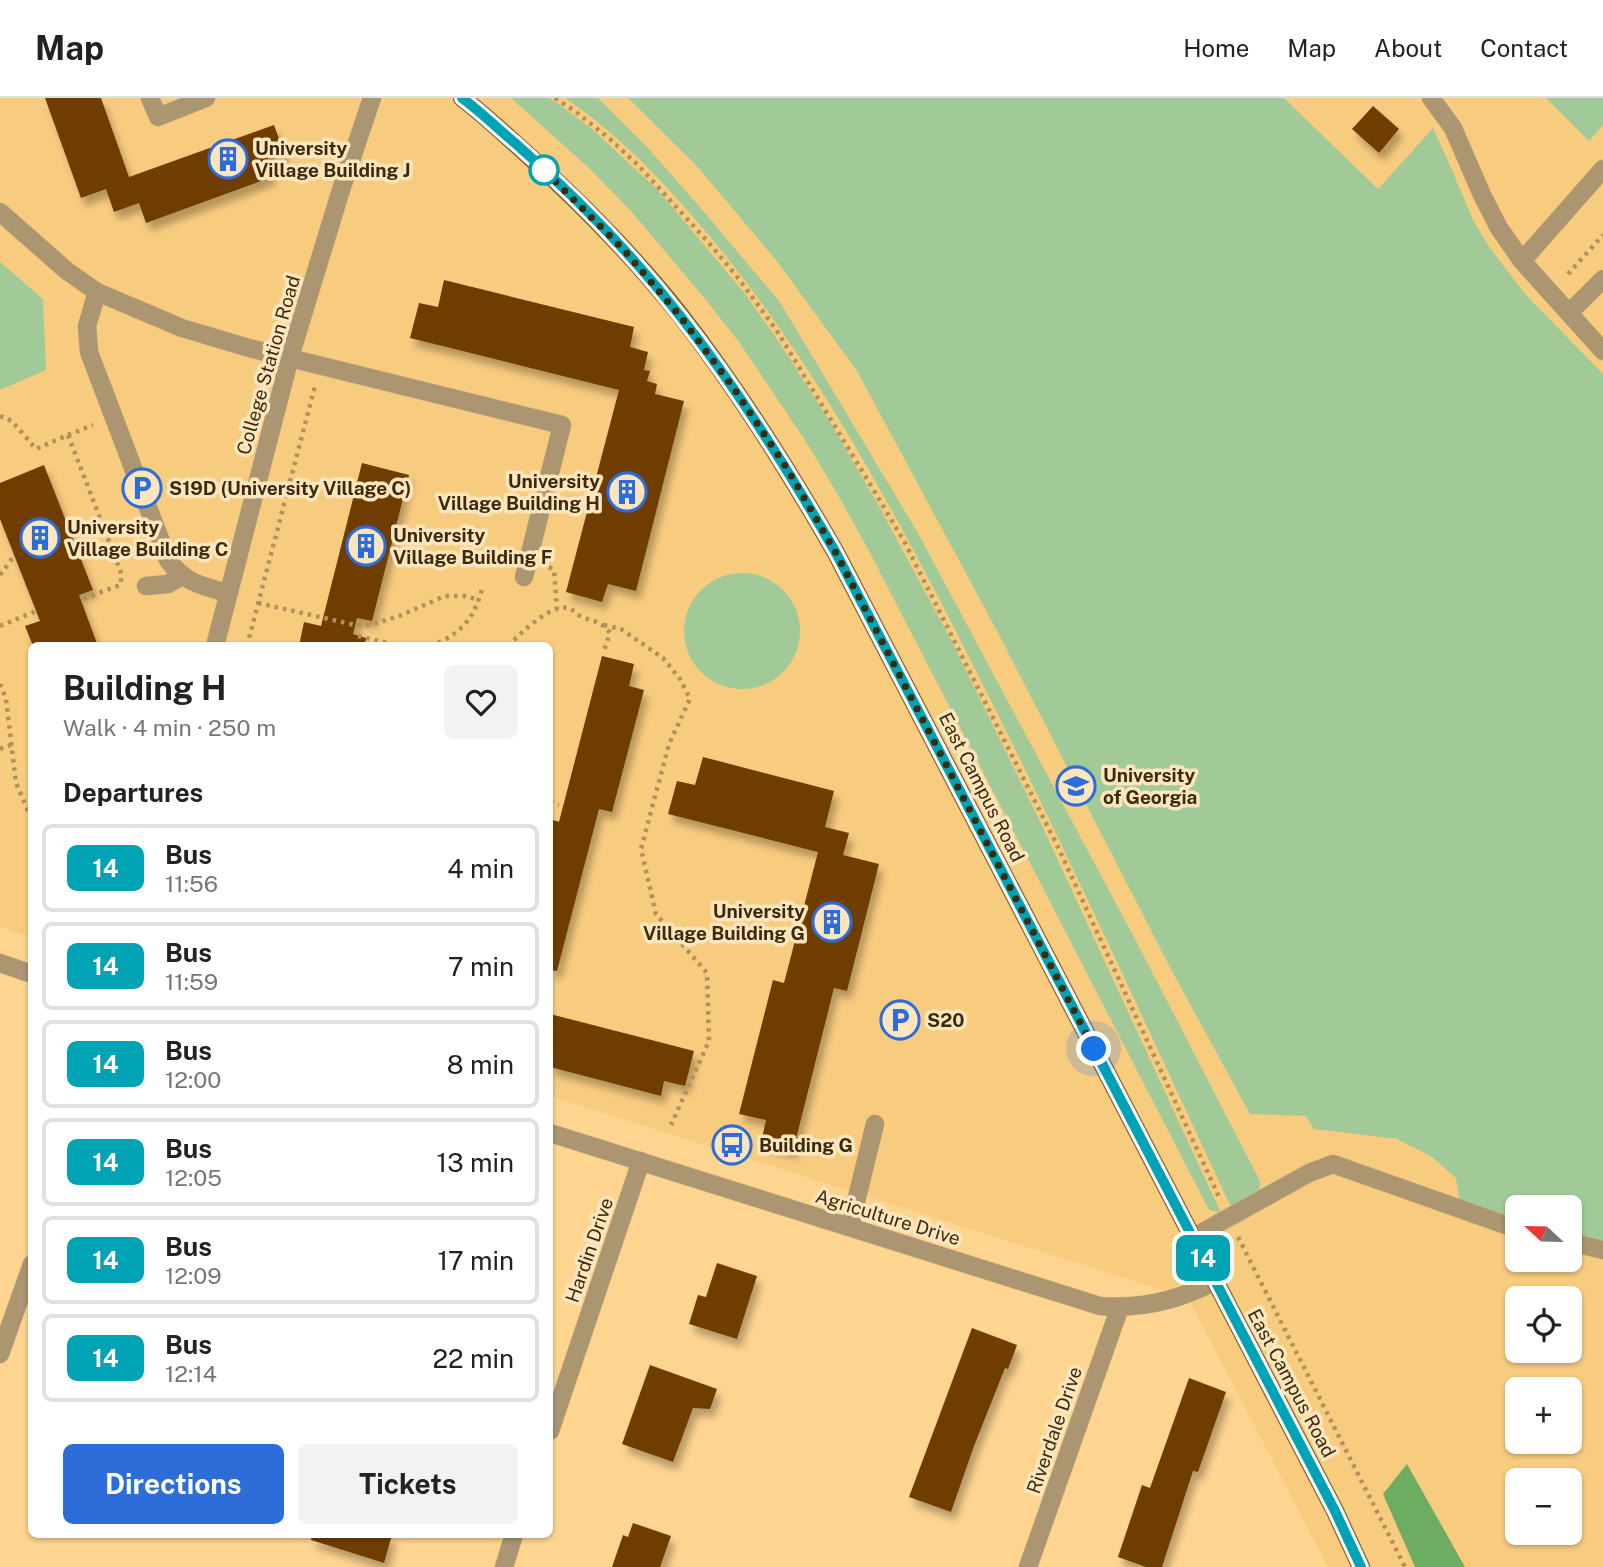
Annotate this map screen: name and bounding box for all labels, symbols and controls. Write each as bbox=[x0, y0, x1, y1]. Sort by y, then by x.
text: Map bbox=[35, 29, 104, 67]
text: Home bbox=[1183, 34, 1249, 62]
text: Map bbox=[1287, 34, 1336, 62]
text: About bbox=[1374, 34, 1442, 62]
text: Contact bbox=[1480, 34, 1568, 62]
place label: University Village Building J bbox=[255, 137, 410, 181]
building icon: University Village Building J bbox=[207, 138, 249, 180]
unlabelled marker bbox=[529, 155, 559, 185]
street label: College Station Road bbox=[232, 273, 304, 457]
parking icon: S19D (University Village C) bbox=[121, 467, 163, 509]
place label: University Village Building H bbox=[438, 470, 600, 514]
building icon: University Village Building H bbox=[606, 471, 648, 513]
place label: S19D (University Village C) bbox=[169, 477, 411, 499]
place label: University Village Building C bbox=[67, 516, 228, 560]
building icon: University Village Building C bbox=[19, 517, 61, 559]
place label: University Village Building F bbox=[393, 524, 552, 568]
building icon: University Village Building F bbox=[345, 525, 387, 567]
button: heart bbox=[444, 665, 518, 739]
text: Building H bbox=[63, 669, 226, 707]
street label: East Campus Road bbox=[935, 709, 1029, 865]
text: Walk · 4 min · 250 m bbox=[63, 714, 276, 741]
place label: University of Georgia bbox=[1103, 764, 1197, 808]
school or university icon: University of Georgia bbox=[1055, 765, 1097, 807]
text: Departures bbox=[63, 777, 203, 808]
text: Bus bbox=[165, 839, 212, 870]
text: 4 min bbox=[447, 853, 514, 884]
text: 14 bbox=[92, 854, 119, 882]
text: 11:56 bbox=[165, 870, 218, 897]
place label: University Village Building G bbox=[643, 900, 805, 944]
building icon: University Village Building G bbox=[811, 901, 853, 943]
text: Bus bbox=[165, 937, 212, 968]
text: 7 min bbox=[448, 951, 514, 982]
text: 14 bbox=[92, 952, 119, 980]
text: 11:59 bbox=[165, 968, 218, 995]
parking icon: S20 bbox=[879, 999, 921, 1041]
place label: S20 bbox=[927, 1009, 964, 1031]
your location bbox=[1076, 1031, 1111, 1066]
text: Bus bbox=[165, 1035, 212, 1066]
text: 8 min bbox=[447, 1049, 514, 1080]
text: 14 bbox=[92, 1050, 119, 1078]
text: 12:00 bbox=[165, 1066, 221, 1093]
bus stop icon: Building G bbox=[711, 1124, 753, 1166]
text: Bus bbox=[165, 1133, 212, 1164]
place label: Building G bbox=[759, 1134, 853, 1156]
text: 13 min bbox=[437, 1147, 514, 1178]
text: 14 bbox=[92, 1148, 119, 1176]
text: 12:05 bbox=[165, 1164, 222, 1191]
street label: Agriculture Drive bbox=[813, 1185, 963, 1249]
street label: Hardin Drive bbox=[561, 1195, 617, 1305]
north arrow bbox=[1505, 1195, 1582, 1272]
map controls bbox=[1505, 1195, 1582, 1545]
text: Bus bbox=[165, 1231, 212, 1262]
line badge: 14 bbox=[1172, 1235, 1234, 1281]
text: 14 bbox=[1190, 1244, 1216, 1272]
text: 17 min bbox=[437, 1245, 514, 1276]
text: 14 bbox=[92, 1246, 119, 1274]
text: 12:09 bbox=[165, 1262, 222, 1289]
button: locate bbox=[1505, 1286, 1582, 1363]
street label: East Campus Road bbox=[1244, 1305, 1340, 1461]
text: Bus bbox=[165, 1329, 212, 1360]
text: 22 min bbox=[433, 1343, 514, 1374]
text: 14 bbox=[92, 1344, 119, 1372]
text: 12:14 bbox=[165, 1360, 217, 1387]
street label: Riverdale Drive bbox=[1022, 1364, 1086, 1496]
button: + bbox=[1505, 1377, 1582, 1454]
button: Directions bbox=[63, 1444, 284, 1524]
button: Tickets bbox=[298, 1444, 518, 1524]
button: − bbox=[1505, 1468, 1582, 1545]

